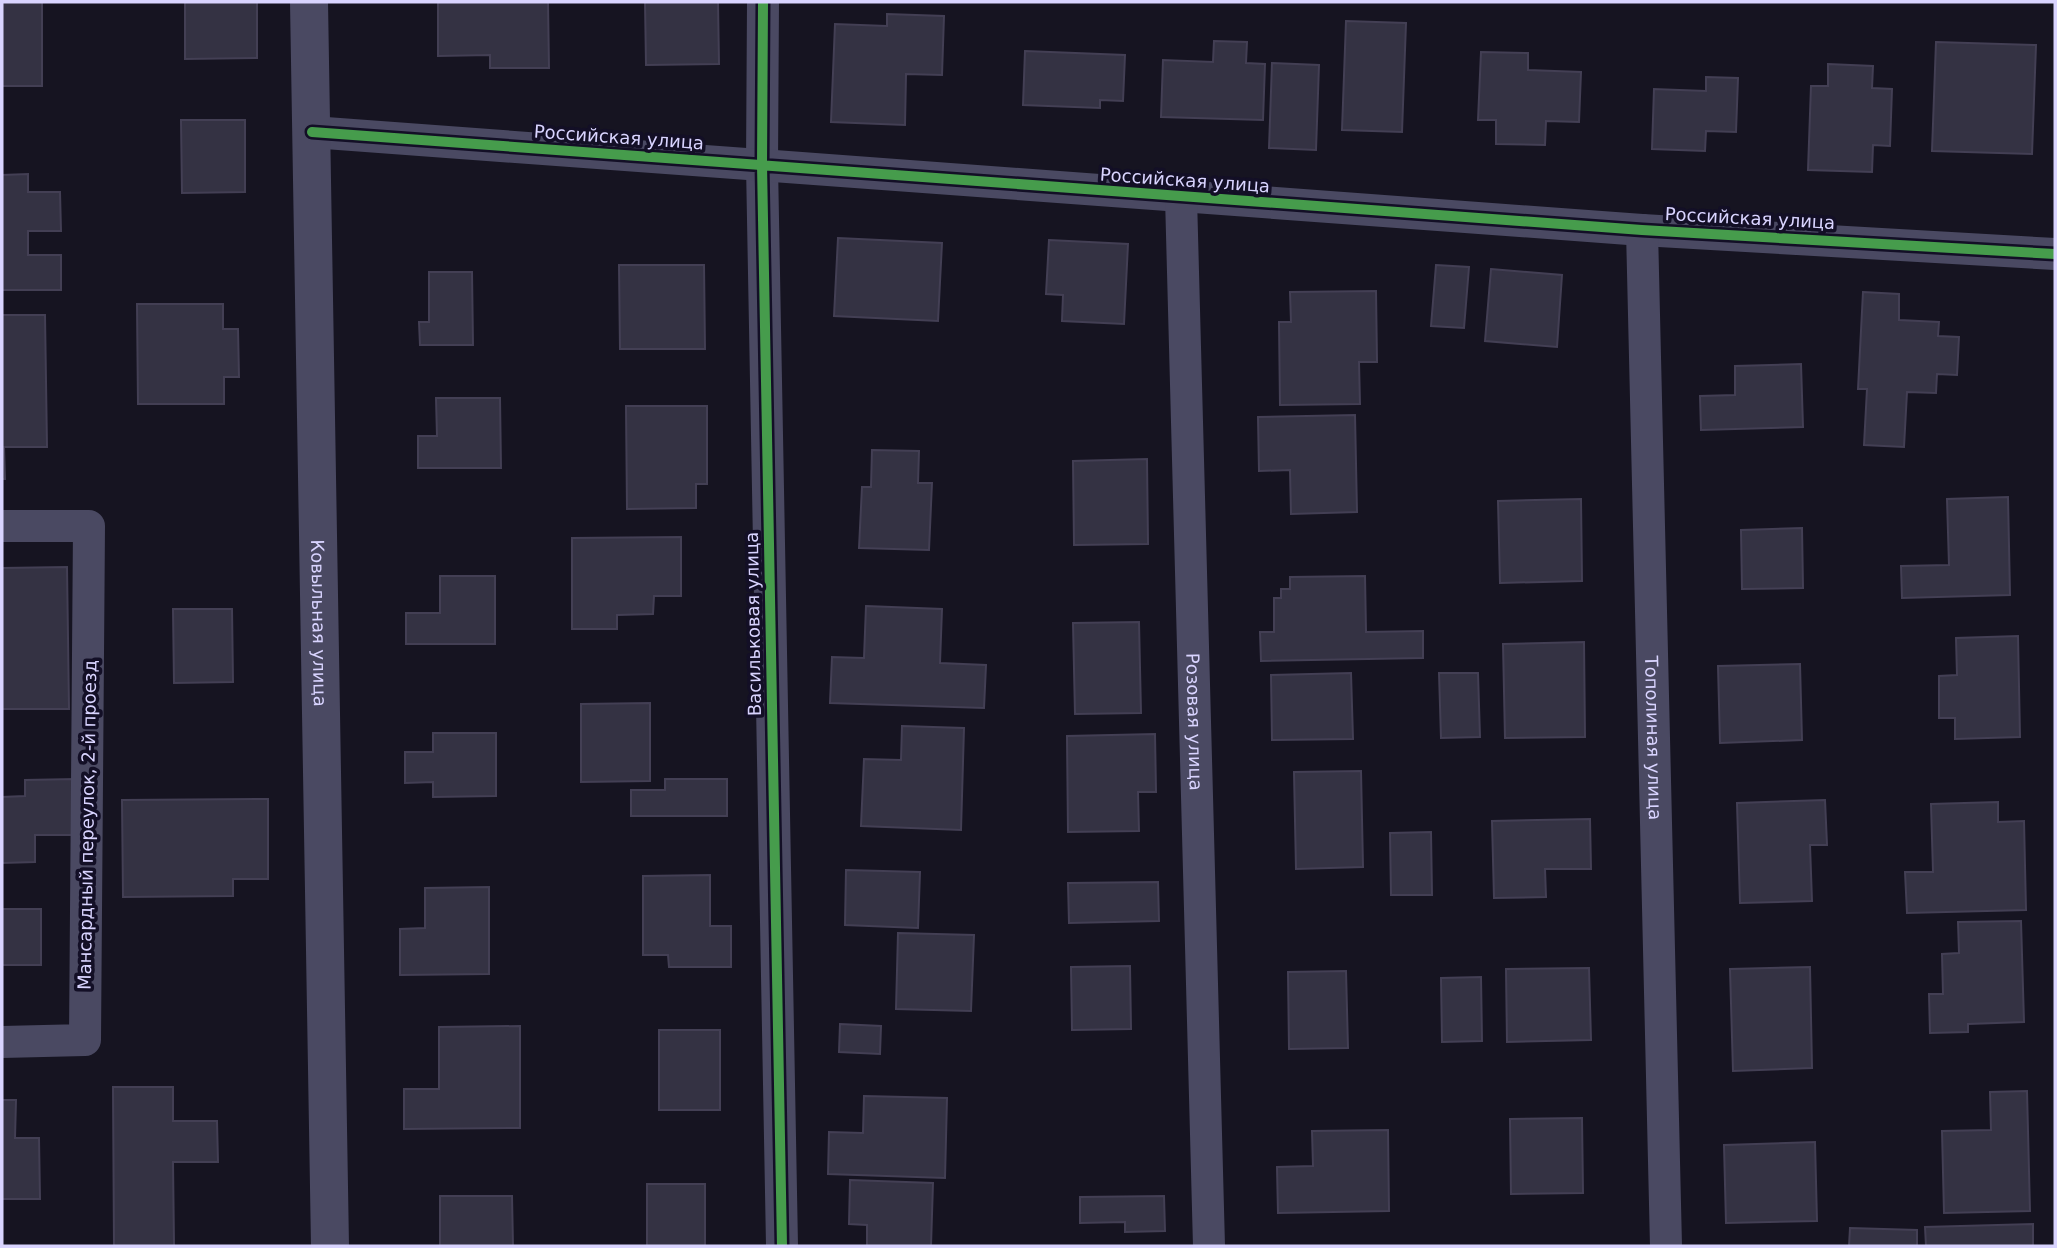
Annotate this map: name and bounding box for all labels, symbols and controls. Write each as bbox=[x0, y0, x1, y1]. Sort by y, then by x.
street label: Российская улица bbox=[533, 121, 705, 153]
street label: Российская улица bbox=[1099, 164, 1271, 196]
street label: Российская улица bbox=[1664, 203, 1836, 233]
street label: Васильковая улица bbox=[741, 532, 765, 716]
street label: Ковыльная улица bbox=[308, 539, 331, 707]
street label: Розовая улица bbox=[1183, 653, 1207, 791]
street label: Тополиная улица bbox=[1642, 654, 1666, 820]
street label: Мансардный переулок, 2-й проезд bbox=[74, 660, 100, 990]

